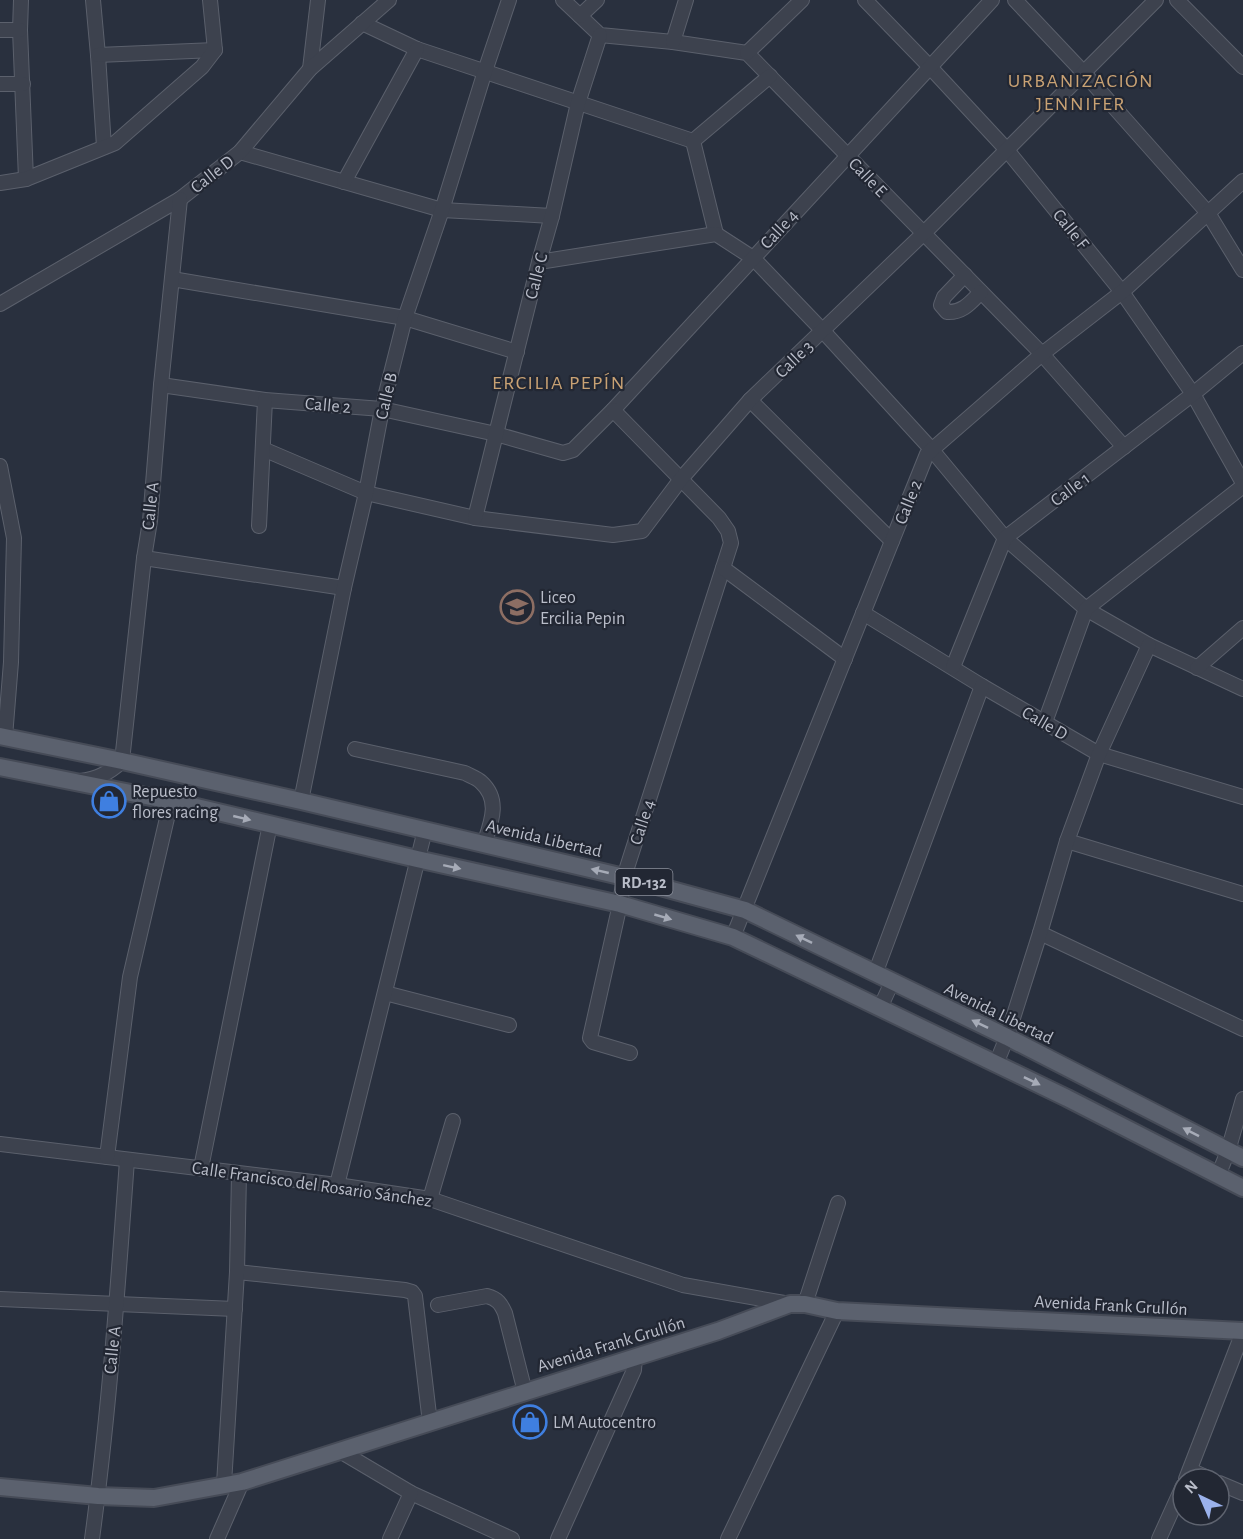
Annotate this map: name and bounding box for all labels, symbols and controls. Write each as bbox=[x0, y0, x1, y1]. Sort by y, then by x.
district label: URBANIZACIÓN JENNIFER bbox=[1008, 70, 1154, 114]
street label: Calle D bbox=[188, 152, 238, 197]
street label: Calle E bbox=[845, 155, 890, 201]
street label: Calle 4 bbox=[757, 206, 802, 253]
street label: Calle F bbox=[1049, 206, 1092, 253]
street label: Calle C bbox=[523, 251, 551, 301]
street label: Calle 3 bbox=[772, 338, 817, 382]
street label: Calle B bbox=[373, 371, 401, 421]
district label: ERCILIA PEPÍN bbox=[492, 372, 626, 393]
street label: Calle 2 bbox=[304, 395, 352, 417]
street label: Calle 1 bbox=[1048, 469, 1094, 510]
street label: Calle 2 bbox=[892, 478, 926, 527]
street label: Calle A bbox=[140, 481, 163, 531]
school or university icon: Liceo Ercilia Pepin bbox=[499, 589, 535, 625]
place label: Liceo Ercilia Pepin bbox=[540, 589, 625, 628]
street label: Calle D bbox=[1019, 704, 1070, 744]
shop icon: Repuesto flores racing bbox=[91, 783, 127, 819]
place label: Repuesto flores racing bbox=[132, 783, 218, 822]
street label: Calle 4 bbox=[627, 797, 659, 847]
one-way arrow bbox=[233, 813, 251, 823]
street label: Avenida Libertad bbox=[484, 817, 604, 861]
one-way arrow bbox=[443, 863, 462, 872]
one-way arrow bbox=[591, 866, 609, 876]
road number: RD-132 bbox=[616, 869, 672, 895]
one-way arrow bbox=[654, 912, 672, 922]
one-way arrow bbox=[796, 934, 813, 943]
street label: Avenida Libertad bbox=[941, 980, 1056, 1048]
one-way arrow bbox=[971, 1020, 988, 1029]
one-way arrow bbox=[1023, 1077, 1040, 1086]
one-way arrow bbox=[1182, 1127, 1199, 1136]
street label: Calle Francisco del Rosario Sánchez bbox=[191, 1159, 433, 1211]
street label: Avenida Frank Grullón bbox=[1034, 1293, 1188, 1319]
street label: Avenida Frank Grullón bbox=[535, 1314, 687, 1376]
street label: Calle A bbox=[102, 1325, 125, 1375]
shop icon: LM Autocentro bbox=[512, 1404, 548, 1440]
place label: LM Autocentro bbox=[553, 1414, 656, 1432]
north arrow bbox=[1171, 1467, 1231, 1527]
text: N bbox=[1182, 1477, 1201, 1497]

